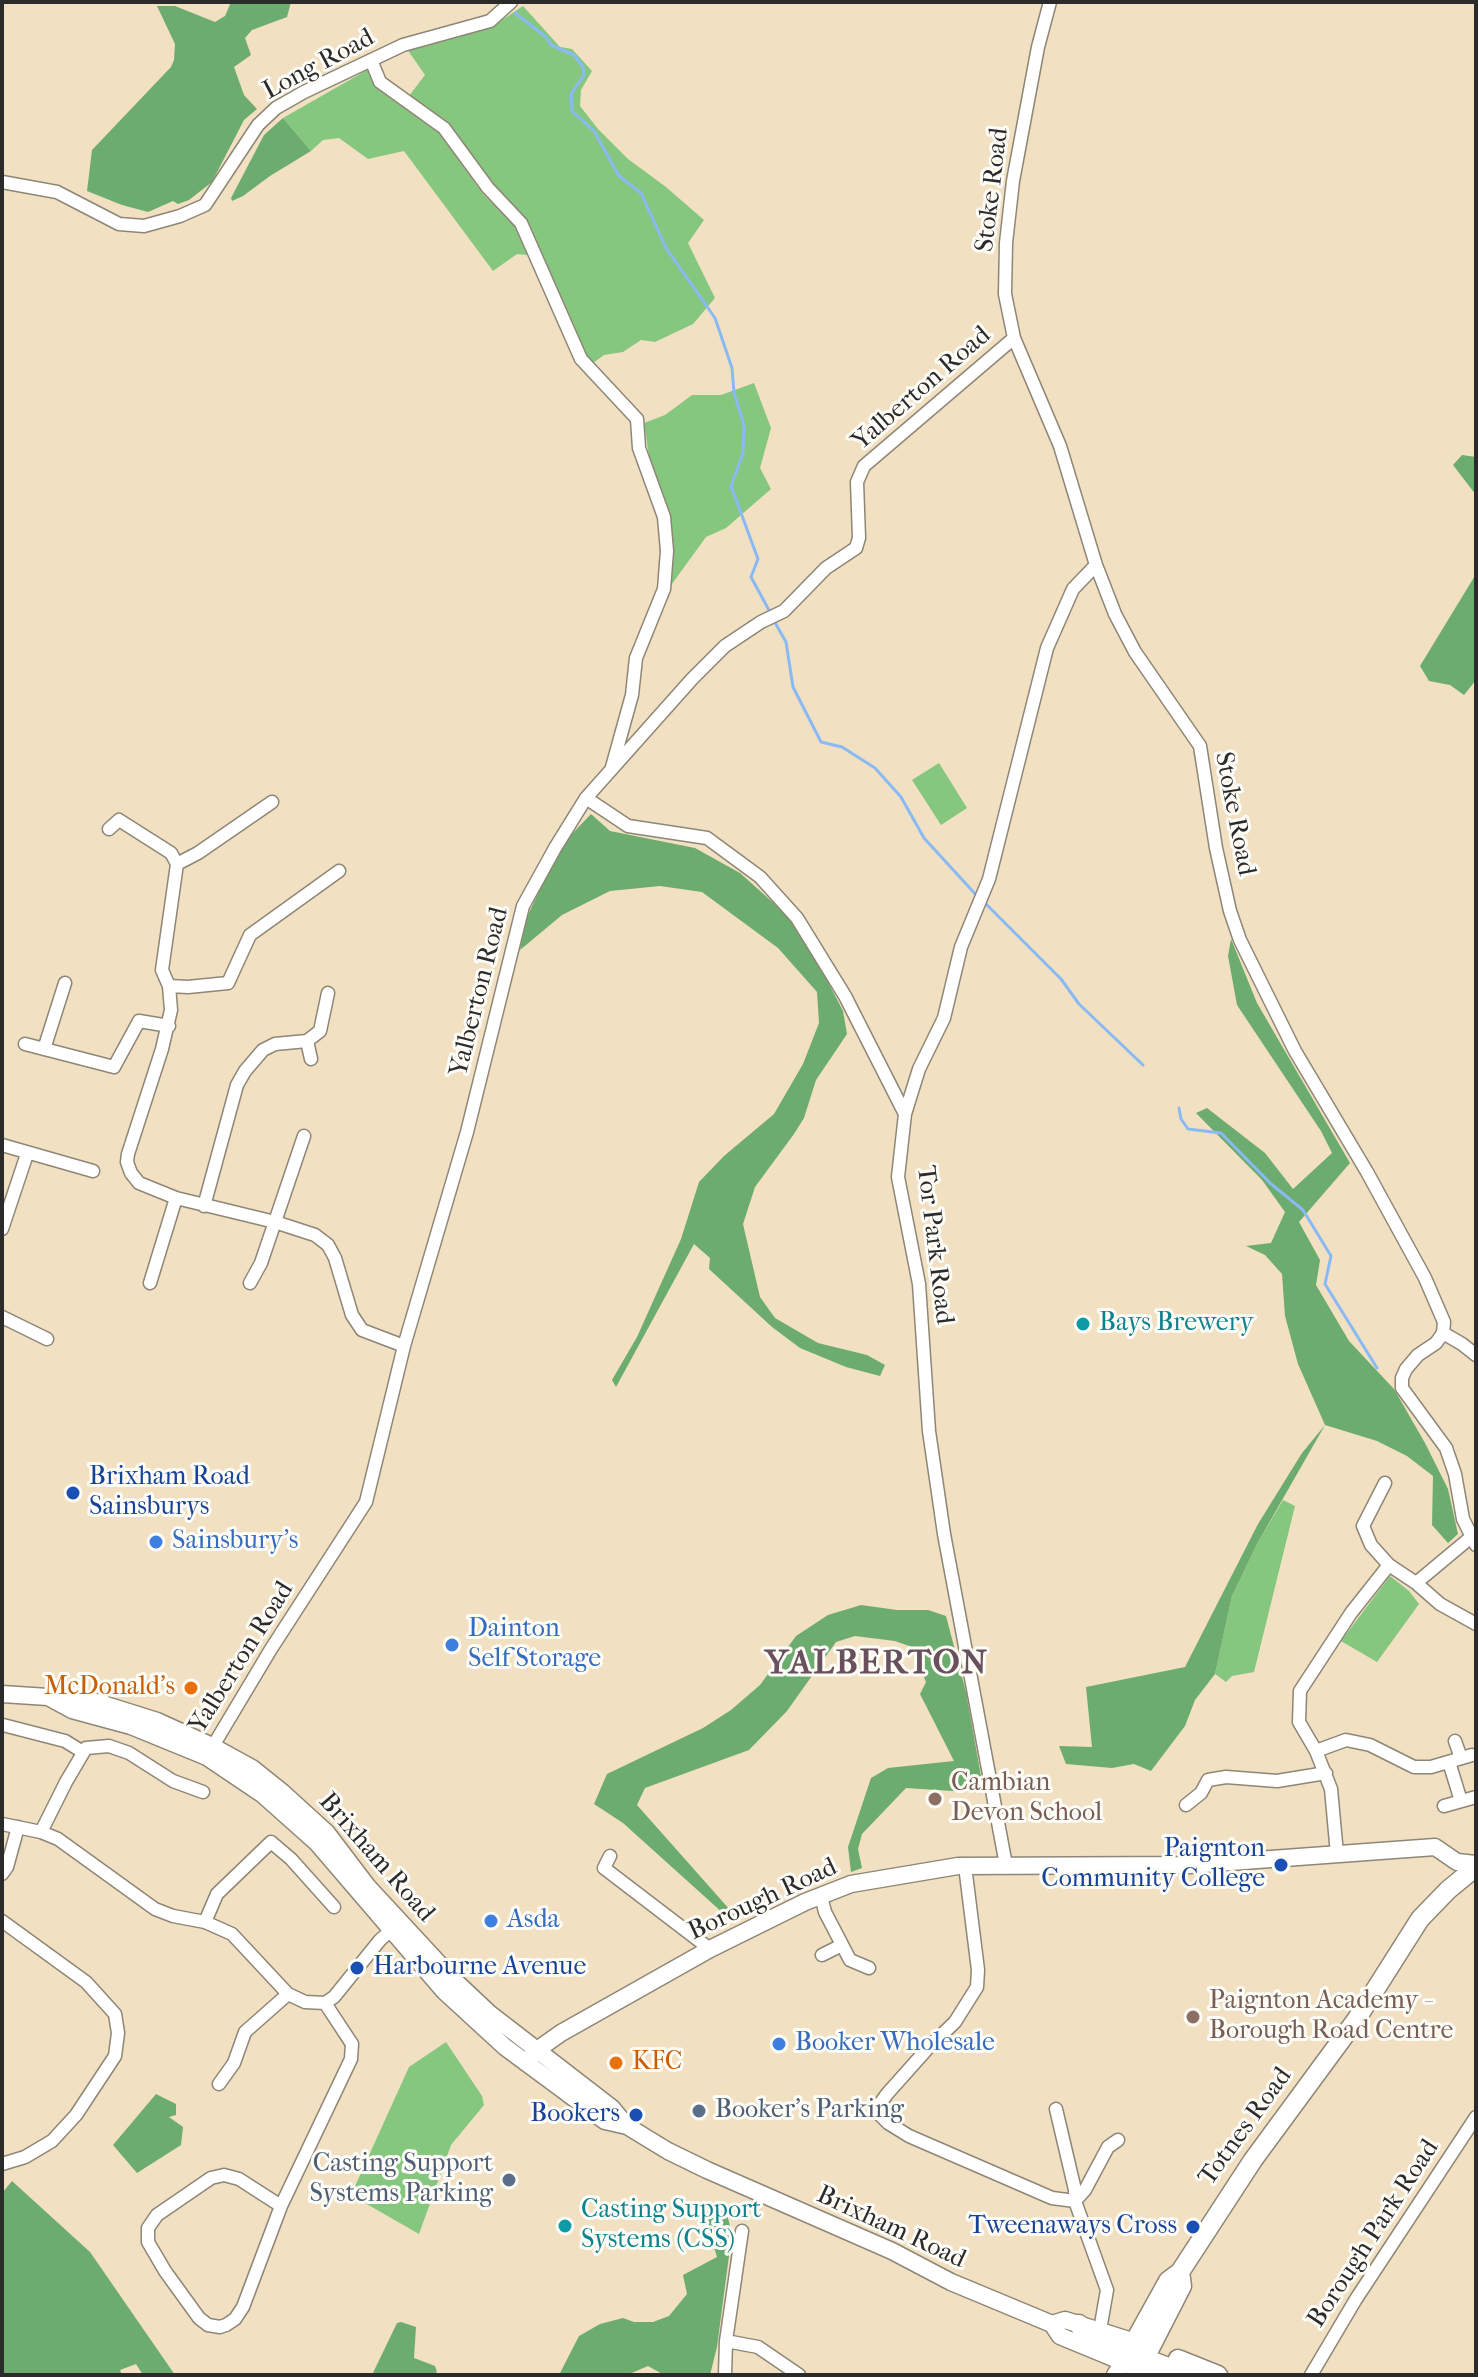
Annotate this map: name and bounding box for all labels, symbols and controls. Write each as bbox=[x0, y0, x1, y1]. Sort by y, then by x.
street label: Long Road bbox=[258, 23, 380, 107]
street label: Stoke Road bbox=[970, 126, 1016, 254]
street label: Yalberton Road bbox=[846, 320, 998, 458]
street label: Stoke Road bbox=[1207, 750, 1261, 878]
street label: Yalberton Road bbox=[444, 904, 516, 1080]
street label: Tor Park Road bbox=[909, 1164, 959, 1326]
place label: Bays Brewery bbox=[1099, 1308, 1254, 1340]
marker: Bays Brewery bbox=[1074, 1315, 1092, 1333]
place label: Brixham Road Sainsburys bbox=[89, 1462, 250, 1524]
marker: Brixham Road Sainsburys bbox=[64, 1484, 82, 1502]
place label: Sainsbury's bbox=[172, 1526, 298, 1558]
marker: Sainsbury's bbox=[147, 1533, 165, 1551]
street label: Yalberton Road bbox=[183, 1576, 301, 1740]
place label: Dainton Self Storage bbox=[468, 1614, 601, 1676]
marker: Dainton Self Storage bbox=[443, 1636, 461, 1654]
district label: YALBERTON bbox=[765, 1645, 989, 1685]
place label: McDonald's bbox=[44, 1672, 175, 1704]
marker: McDonald's bbox=[182, 1679, 200, 1697]
place label: Cambian Devon School bbox=[951, 1768, 1102, 1830]
street label: Brixham Road bbox=[311, 1787, 441, 1929]
marker: Cambian Devon School bbox=[926, 1790, 944, 1808]
place label: Paignton Community College bbox=[1041, 1834, 1265, 1896]
street label: Borough Road bbox=[684, 1852, 842, 1948]
marker: Paignton Community College bbox=[1272, 1856, 1290, 1874]
place label: Asda bbox=[507, 1905, 560, 1937]
marker: Asda bbox=[482, 1912, 500, 1930]
place label: Harbourne Avenue bbox=[373, 1952, 586, 1984]
marker: Harbourne Avenue bbox=[348, 1959, 366, 1977]
place label: Paignton Academy - Borough Road Centre bbox=[1209, 1986, 1453, 2048]
marker: Paignton Academy - Borough Road Centre bbox=[1184, 2008, 1202, 2026]
place label: Booker Wholesale bbox=[795, 2028, 995, 2060]
marker: Booker Wholesale bbox=[770, 2035, 788, 2053]
place label: KFC bbox=[632, 2047, 682, 2079]
marker: KFC bbox=[607, 2054, 625, 2072]
street label: Totnes Road bbox=[1193, 2062, 1299, 2192]
place label: Booker's Parking bbox=[715, 2095, 904, 2127]
place label: Bookers bbox=[530, 2099, 620, 2131]
marker: Booker's Parking bbox=[690, 2102, 708, 2120]
marker: Bookers bbox=[627, 2106, 645, 2124]
street label: Borough Park Road bbox=[1302, 2134, 1446, 2334]
place label: Casting Support Systems Parking bbox=[309, 2149, 493, 2210]
marker: Casting Support Systems Parking bbox=[500, 2171, 518, 2189]
street label: Brixham Road bbox=[811, 2180, 971, 2276]
place label: Casting Support Systems (CSS) bbox=[581, 2195, 761, 2256]
place label: Tweenaways Cross bbox=[969, 2211, 1177, 2243]
marker: Casting Support Systems (CSS) bbox=[556, 2217, 574, 2235]
marker: Tweenaways Cross bbox=[1184, 2218, 1202, 2236]

